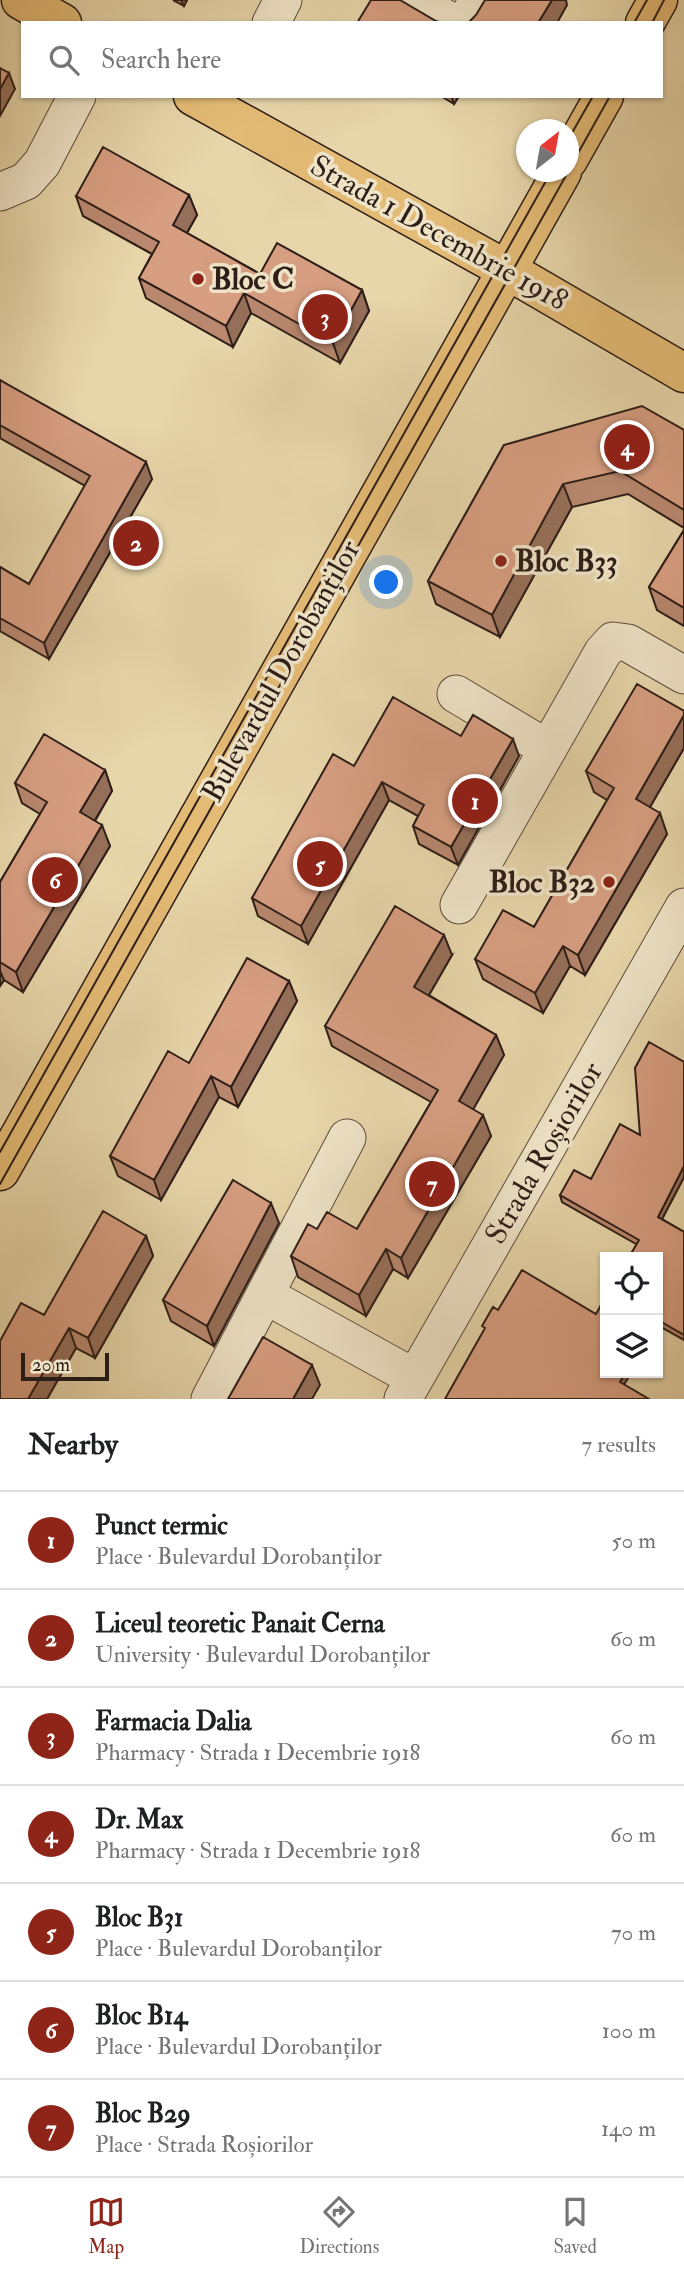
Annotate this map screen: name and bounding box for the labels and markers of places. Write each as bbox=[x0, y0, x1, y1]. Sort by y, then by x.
place label: Bloc C bbox=[212, 261, 294, 298]
marker: Bloc C bbox=[190, 271, 206, 287]
pin: 3 bbox=[302, 291, 348, 343]
pin: 4 bbox=[604, 421, 650, 473]
pin: 2 bbox=[113, 517, 159, 569]
place label: Bloc B33 bbox=[515, 543, 618, 580]
marker: Bloc B33 bbox=[493, 553, 509, 569]
pin: 1 bbox=[452, 775, 498, 827]
pin: 5 bbox=[297, 838, 343, 890]
pin: 6 bbox=[32, 854, 78, 906]
place label: Bloc B32 bbox=[489, 864, 595, 901]
marker: Bloc B32 bbox=[601, 874, 617, 890]
pin: 7 bbox=[409, 1158, 455, 1210]

